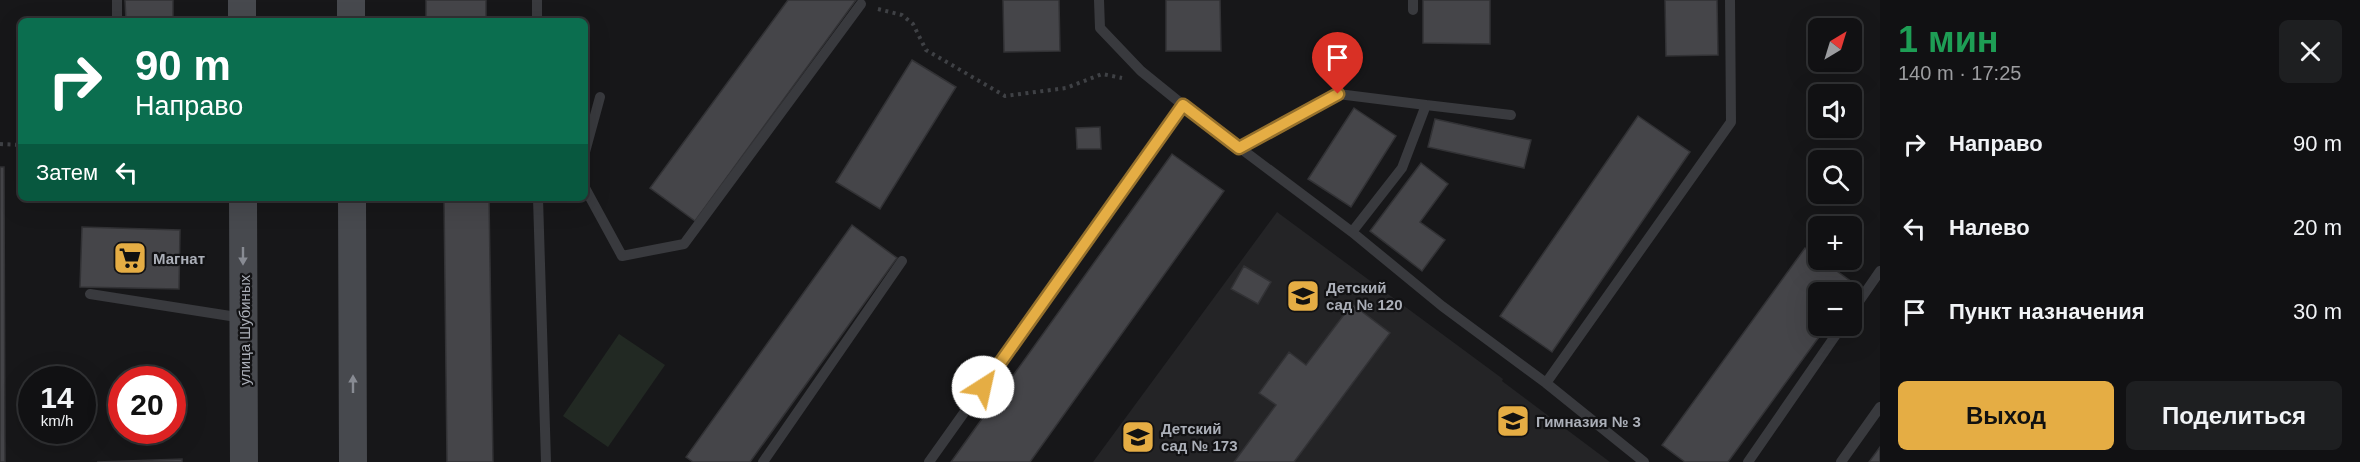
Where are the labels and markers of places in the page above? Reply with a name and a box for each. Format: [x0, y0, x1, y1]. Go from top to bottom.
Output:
pin [1312, 32, 1363, 94]
supermarket icon: Магнат [112, 240, 148, 276]
place label: Магнат [153, 250, 205, 267]
school or university icon: Детский сад № 120 [1285, 278, 1321, 314]
place label: Детский сад № 120 [1326, 279, 1402, 313]
school or university icon: Гимназия № 3 [1495, 403, 1531, 439]
place label: Гимназия № 3 [1536, 413, 1641, 430]
school or university icon: Детский сад № 173 [1120, 419, 1156, 455]
place label: Детский сад № 173 [1161, 420, 1237, 454]

